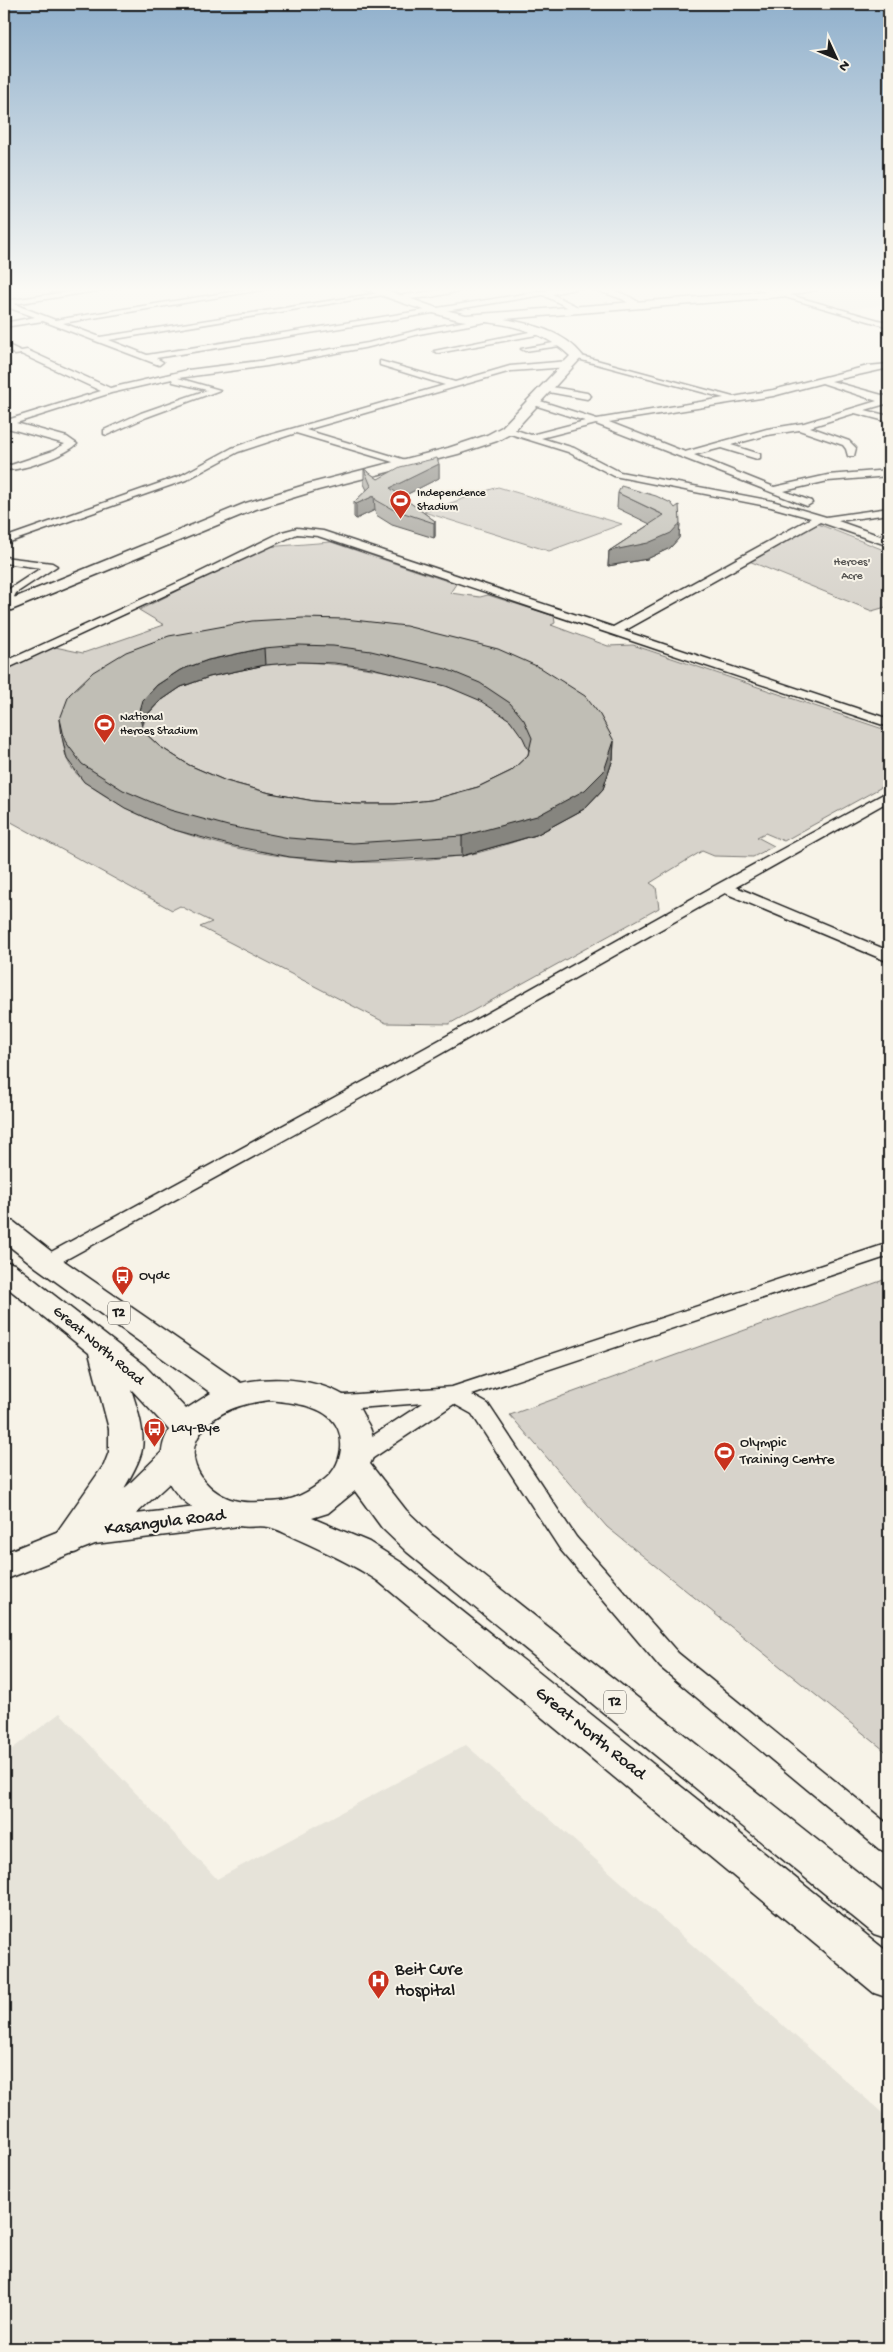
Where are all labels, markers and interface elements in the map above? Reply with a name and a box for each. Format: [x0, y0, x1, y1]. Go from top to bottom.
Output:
north arrow [810, 32, 860, 82]
text: N [834, 56, 853, 74]
place label: Independence Stadium [417, 487, 487, 515]
sports icon: Independence Stadium [389, 489, 413, 520]
park label: Heroes' Acre [833, 556, 871, 584]
place label: National Heroes Stadium [120, 711, 198, 739]
sports icon: National Heroes Stadium [92, 713, 116, 744]
bus stop icon: Oydc [111, 1264, 135, 1295]
place label: Oydc [139, 1267, 170, 1285]
street label: Great North Road [49, 1302, 148, 1390]
road number: T2 [108, 1302, 130, 1325]
bus stop icon: Lay-Bye [143, 1416, 167, 1447]
place label: Lay-Bye [171, 1419, 220, 1437]
place label: Olympic Training Centre [739, 1434, 835, 1469]
sports icon: Olympic Training Centre [712, 1440, 736, 1471]
street label: Kasangula Road [104, 1505, 228, 1541]
street label: Great North Road [530, 1683, 651, 1786]
road number: T2 [604, 1690, 626, 1714]
place label: Beit Cure Hospital [394, 1960, 464, 2002]
hospital icon: Beit Cure Hospital [367, 1968, 391, 1999]

